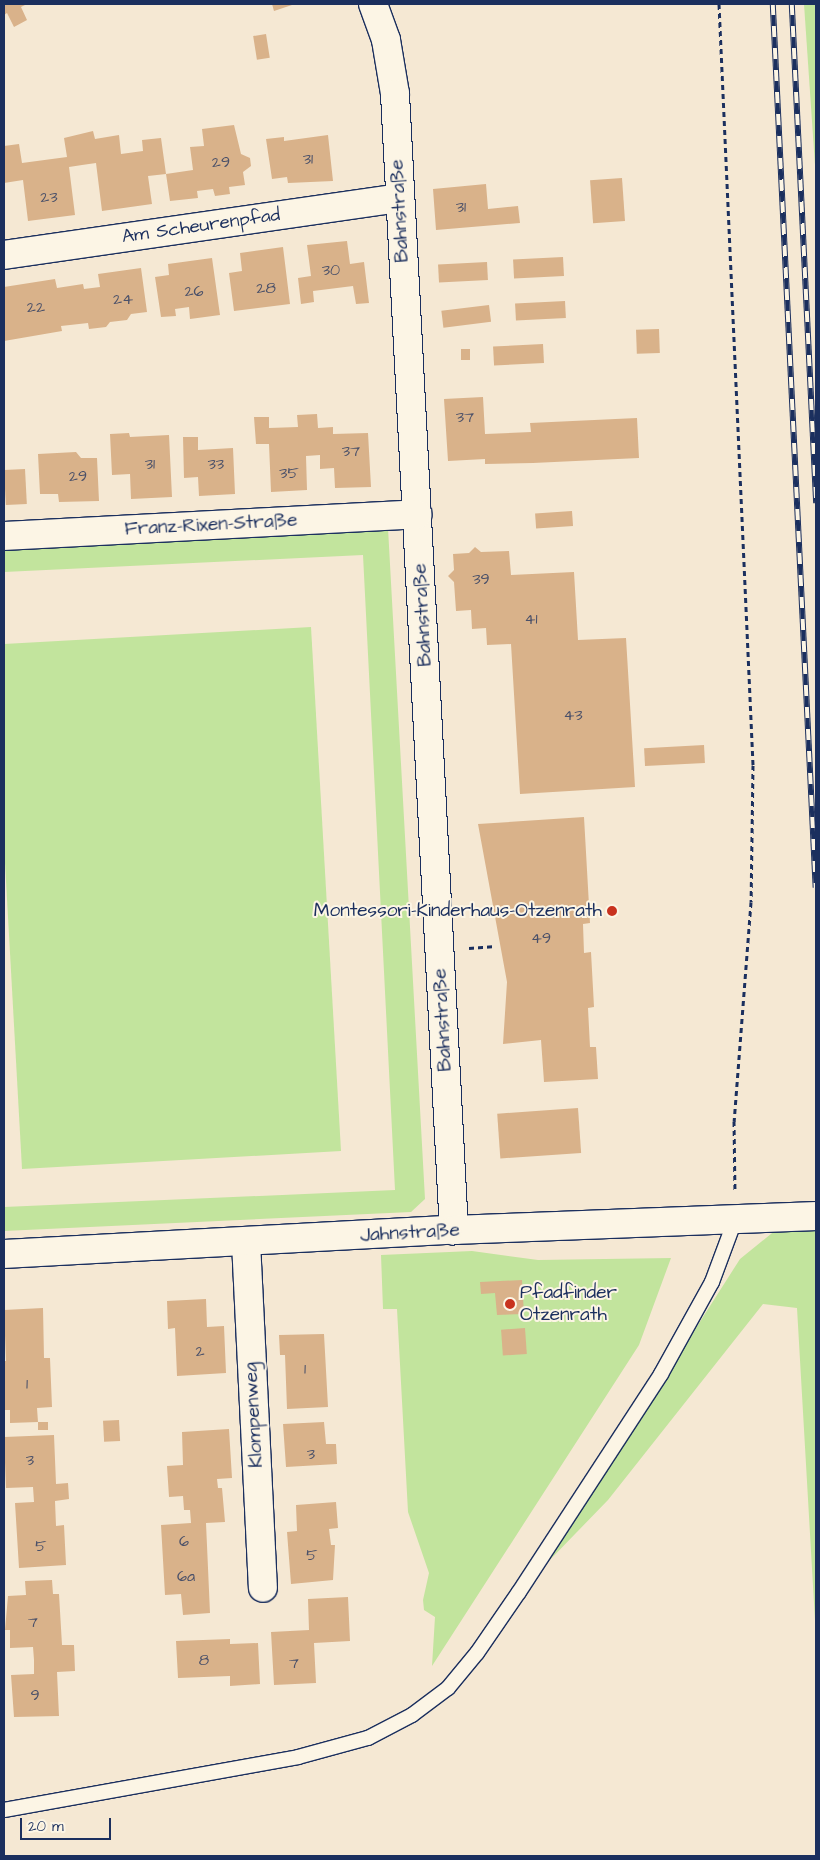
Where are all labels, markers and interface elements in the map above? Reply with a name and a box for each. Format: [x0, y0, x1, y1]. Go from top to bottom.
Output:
house number: 31 [303, 149, 313, 169]
house number: 29 [212, 152, 230, 172]
street label: Bahnstraße [386, 159, 414, 263]
house number: 23 [40, 187, 58, 207]
house number: 31 [456, 197, 466, 217]
street label: Am Scheurenpfad [120, 204, 282, 248]
house number: 30 [322, 260, 340, 280]
house number: 28 [256, 278, 276, 298]
house number: 26 [184, 281, 204, 301]
house number: 24 [113, 289, 133, 309]
house number: 22 [27, 297, 45, 317]
house number: 37 [456, 407, 474, 427]
house number: 37 [342, 441, 360, 461]
house number: 31 [145, 454, 155, 474]
house number: 33 [208, 454, 224, 474]
house number: 35 [279, 463, 299, 483]
house number: 29 [69, 466, 87, 486]
street label: Franz-Rixen-Straße [124, 509, 298, 541]
street label: Bahnstraße [409, 563, 437, 667]
house number: 39 [472, 569, 490, 589]
house number: 41 [525, 609, 537, 629]
house number: 43 [563, 705, 583, 725]
place label: Montessori-Kinderhaus-Otzenrath [314, 900, 602, 922]
marker: Montessori-Kinderhaus-Otzenrath [606, 905, 618, 917]
house number: 49 [531, 928, 551, 948]
street label: Bahnstraße [429, 968, 457, 1072]
street label: Jahnstraße [360, 1219, 460, 1247]
place label: Pfadfinder Otzenrath [520, 1282, 617, 1326]
marker: Pfadfinder Otzenrath [504, 1298, 516, 1310]
house number: 2 [195, 1341, 205, 1361]
house number: 1 [304, 1359, 306, 1379]
street label: Klompenweg [240, 1362, 268, 1468]
house number: 1 [26, 1374, 28, 1394]
house number: 3 [307, 1444, 315, 1464]
house number: 3 [26, 1450, 34, 1470]
house number: 6 [179, 1531, 189, 1551]
house number: 5 [35, 1536, 47, 1556]
house number: 5 [306, 1545, 318, 1565]
house number: 6a [177, 1566, 195, 1586]
house number: 7 [28, 1612, 38, 1632]
house number: 8 [199, 1650, 209, 1670]
house number: 7 [289, 1653, 299, 1673]
house number: 9 [30, 1685, 40, 1705]
scale bar [22, 1808, 114, 1840]
text: 20 m [28, 1816, 64, 1837]

